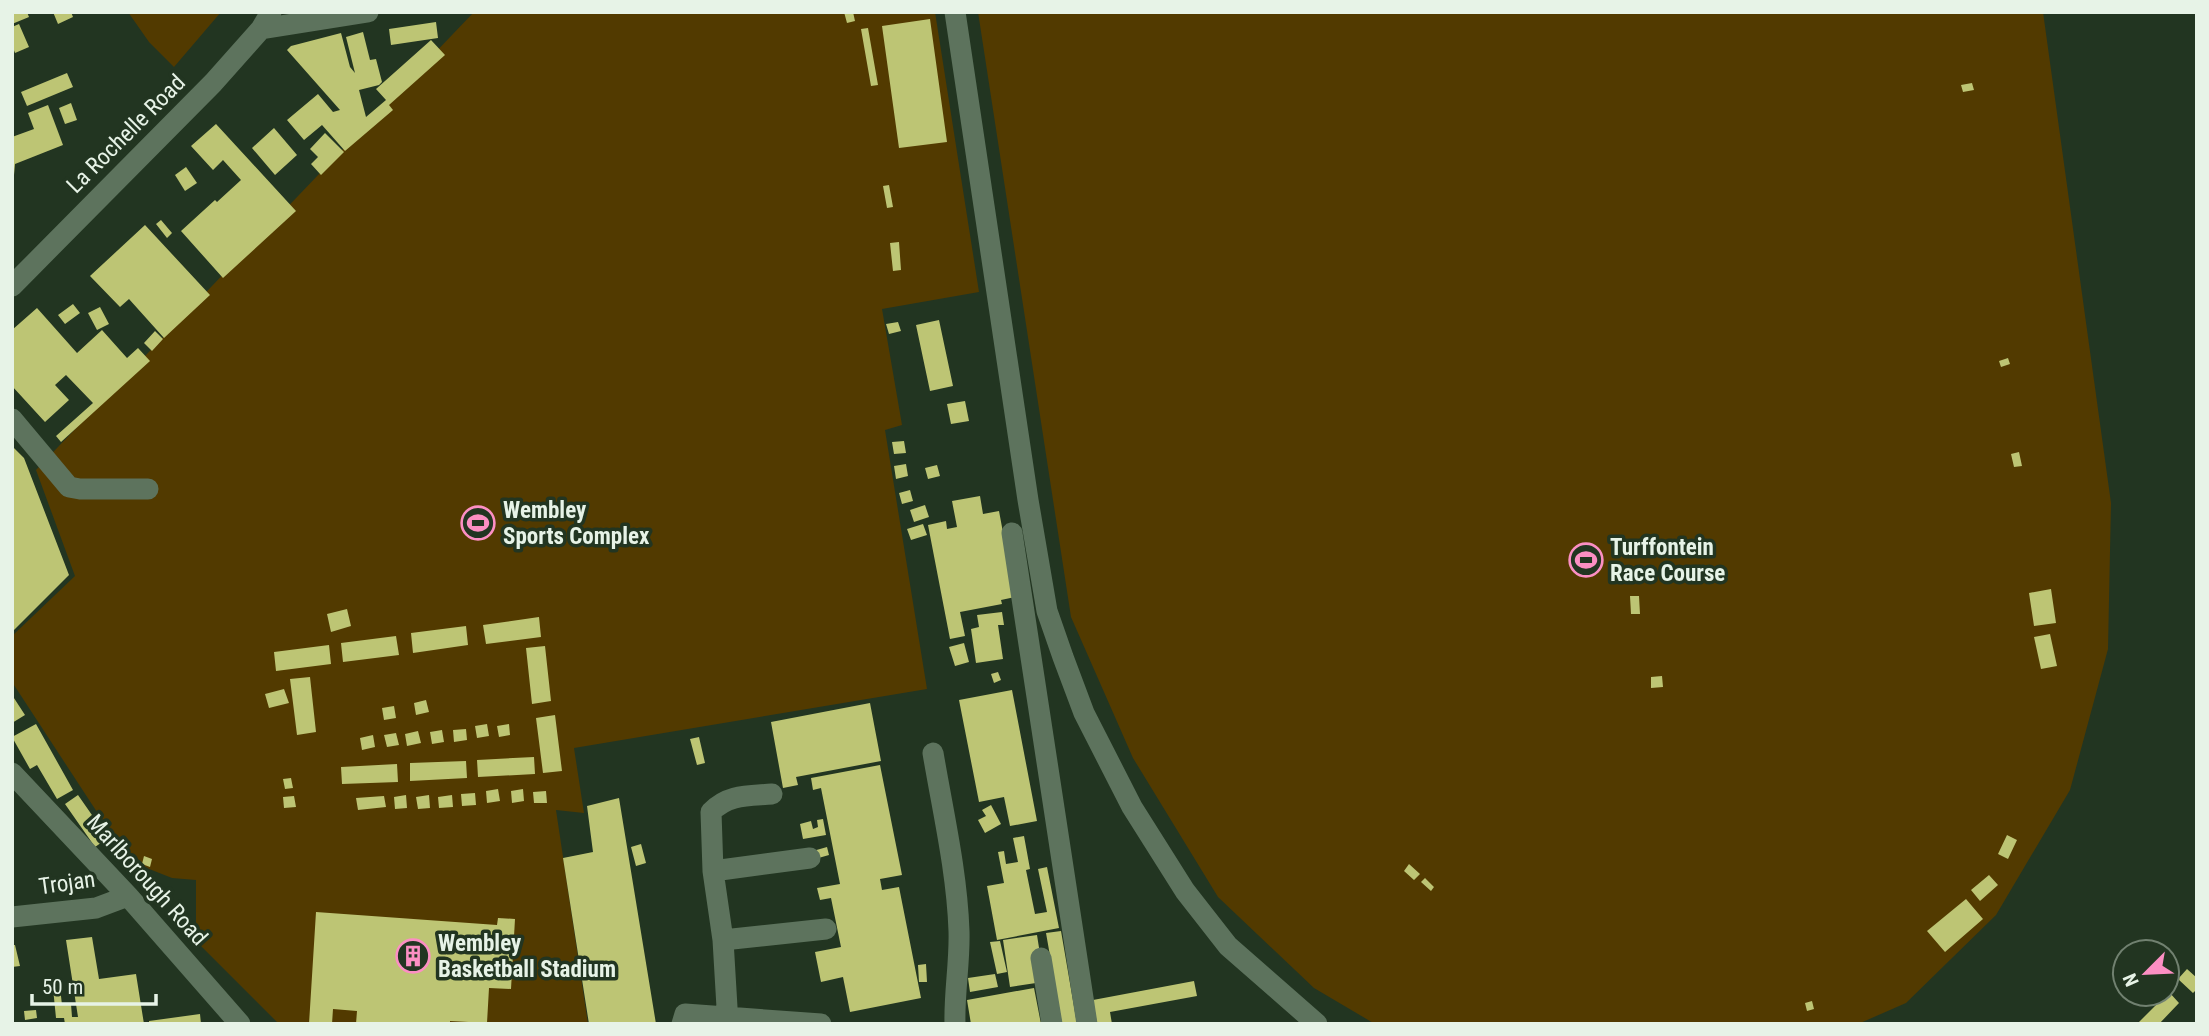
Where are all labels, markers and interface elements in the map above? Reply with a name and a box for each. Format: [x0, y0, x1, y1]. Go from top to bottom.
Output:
street label: La Rochelle Road [61, 69, 191, 199]
place label: Wembley Sports Complex [503, 497, 650, 550]
sports icon: Wembley Sports Complex [459, 504, 497, 542]
place label: Turffontein Race Course [1610, 534, 1725, 587]
sports icon: Turffontein Race Course [1567, 541, 1605, 579]
street label: Marlborough Road [81, 809, 213, 951]
street label: Trojan [37, 866, 97, 900]
place label: Wembley Basketball Stadium [438, 930, 616, 983]
building icon: Wembley Basketball Stadium [394, 937, 432, 975]
north arrow [2111, 938, 2181, 1008]
scale bar [32, 962, 156, 1006]
text: N [2118, 970, 2144, 990]
text: 50 m [42, 975, 83, 999]

